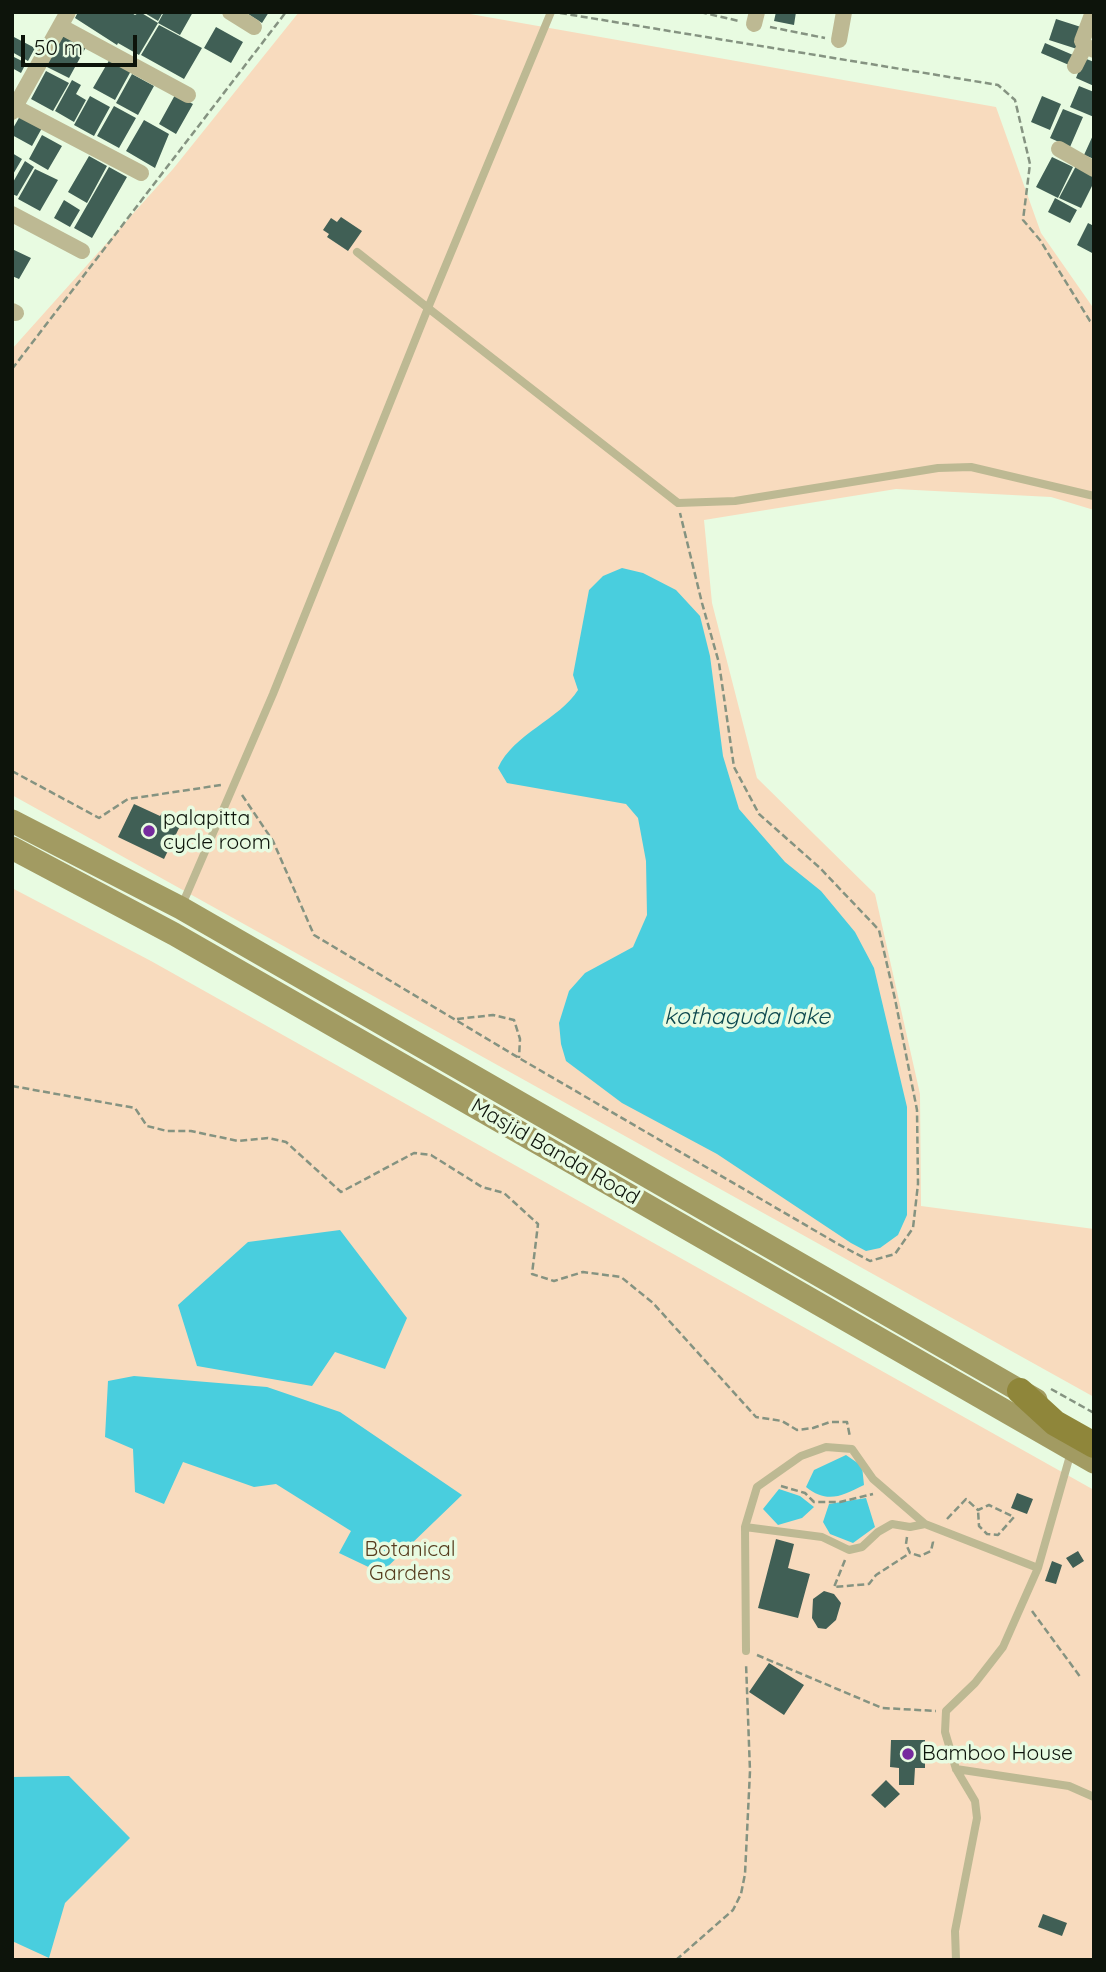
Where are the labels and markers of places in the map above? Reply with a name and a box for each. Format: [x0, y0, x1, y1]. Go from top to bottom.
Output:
place label: palapitta cycle room [163, 806, 271, 856]
marker: palapitta cycle room [141, 823, 157, 839]
place label: Bamboo House [922, 1741, 1073, 1767]
marker: Bamboo House [900, 1746, 916, 1762]

